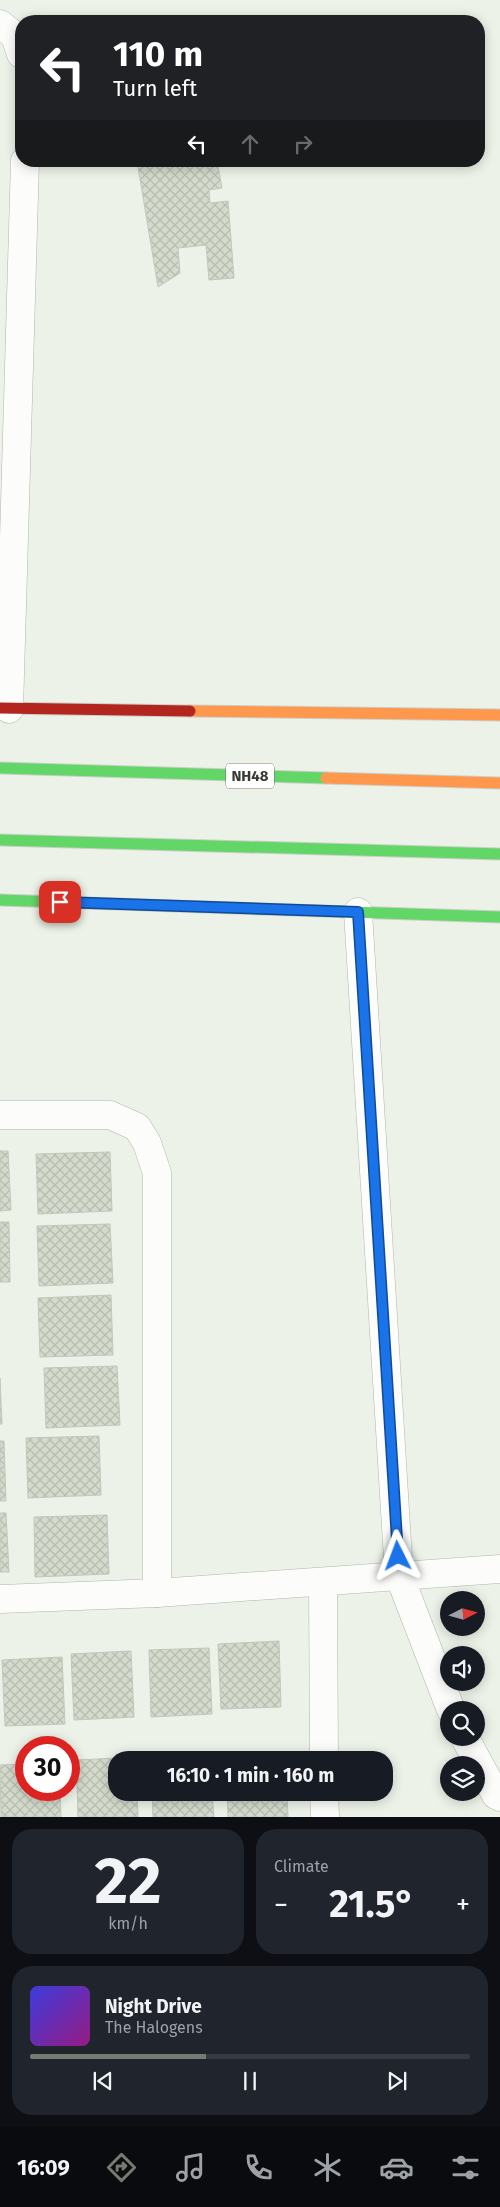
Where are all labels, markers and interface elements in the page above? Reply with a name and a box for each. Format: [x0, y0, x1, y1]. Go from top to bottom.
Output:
text: 110 m [113, 33, 203, 75]
icon: left [30, 35, 95, 100]
text: Turn left [113, 75, 197, 102]
icon: left [183, 130, 211, 158]
icon: ahead [236, 130, 264, 158]
icon: right [289, 130, 317, 158]
road number: NH48 [226, 764, 274, 788]
pin [39, 881, 81, 923]
icon: arrive [46, 888, 74, 916]
position arrow [371, 1529, 423, 1581]
north arrow [440, 1591, 485, 1636]
map controls [440, 1591, 485, 1801]
button: sound [440, 1646, 485, 1691]
button: search [440, 1701, 485, 1746]
speed limit sign: 30 [15, 1736, 80, 1801]
button: layers [440, 1756, 485, 1801]
text: 16:10 · 1 min · 160 m [167, 1764, 334, 1787]
text: 22 [94, 1842, 162, 1920]
text: Climate [274, 1857, 329, 1876]
text: 21.5° [329, 1881, 415, 1927]
text: − [274, 1888, 288, 1921]
text: + [456, 1888, 470, 1921]
text: km/h [108, 1914, 148, 1933]
text: Night Drive [105, 1995, 202, 2018]
text: The Halogens [105, 2018, 203, 2037]
icon: previous [89, 2067, 117, 2095]
icon: pause [236, 2067, 264, 2095]
icon: next [383, 2067, 411, 2095]
icon: directions [104, 2150, 139, 2185]
icon: music [173, 2150, 208, 2185]
icon: phone [241, 2150, 276, 2185]
icon: climate [310, 2150, 345, 2185]
icon: car [379, 2150, 414, 2185]
icon: filters [448, 2150, 483, 2185]
text: 16:09 [17, 2154, 70, 2181]

